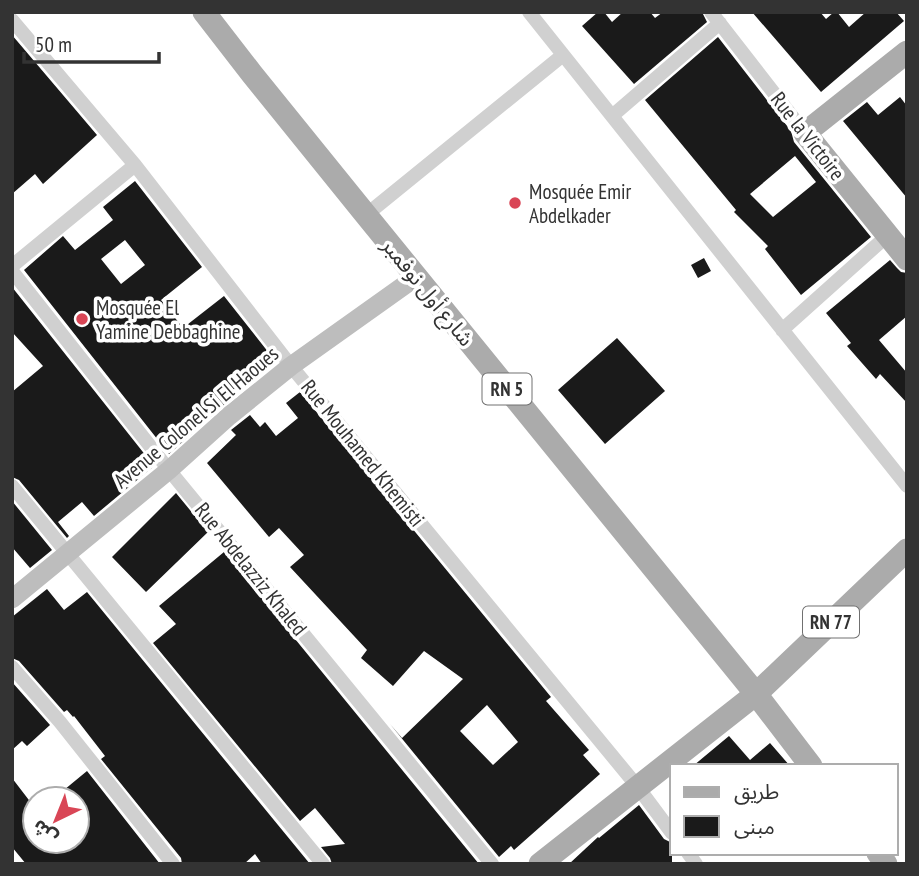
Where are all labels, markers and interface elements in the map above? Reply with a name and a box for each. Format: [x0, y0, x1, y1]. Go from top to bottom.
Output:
scale bar [24, 21, 159, 65]
text: 50 m [35, 31, 72, 58]
street label: Rue la Victoire [765, 86, 851, 186]
place label: Mosquée Emir Abdelkader [529, 178, 632, 229]
marker: Mosquée Emir Abdelkader [507, 195, 523, 211]
street label: شارع أول نوفمبر [374, 232, 480, 353]
place label: Mosquée El Yamine Debbaghine [96, 294, 240, 345]
marker: Mosquée El Yamine Debbaghine [74, 311, 90, 327]
street label: Avenue Colonel Si El Haoues [108, 340, 284, 494]
street label: Rue Mouhamed Khemisti [295, 374, 431, 532]
road number: RN 5 [482, 374, 532, 404]
street label: Rue Abdelazziz Khaled [189, 497, 313, 641]
road number: RN 77 [803, 607, 859, 638]
legend [670, 764, 898, 855]
text: طريق [734, 778, 779, 805]
north arrow [21, 785, 91, 855]
text: مبنى [734, 813, 775, 840]
text: ش [27, 815, 62, 850]

